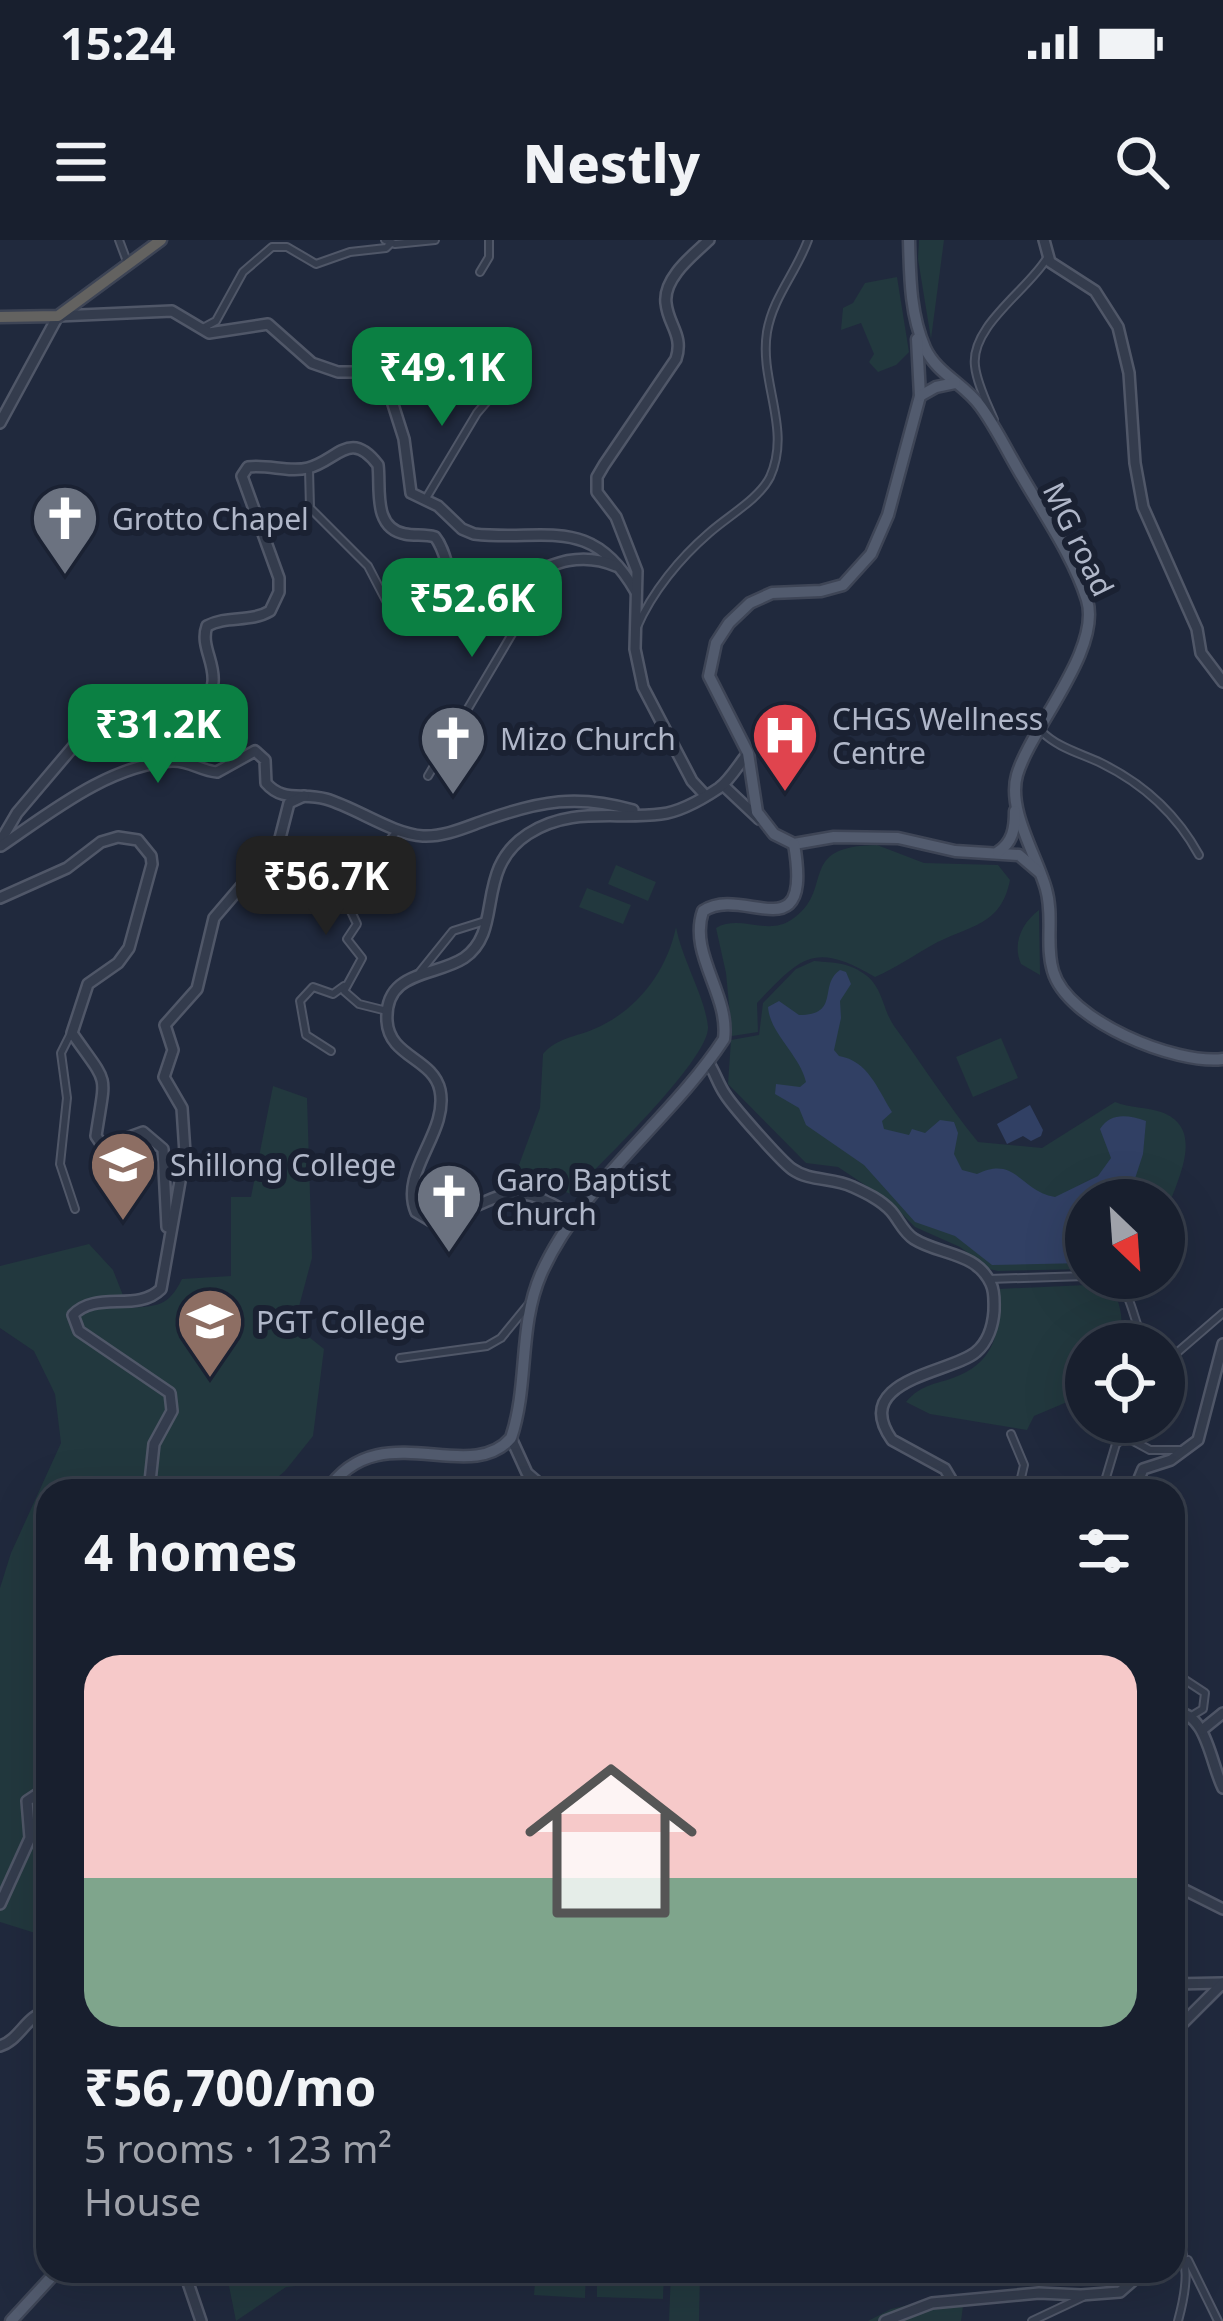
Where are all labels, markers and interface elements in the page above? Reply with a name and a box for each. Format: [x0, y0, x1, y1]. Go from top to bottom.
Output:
text: 15:24 [60, 12, 176, 73]
text: Nestly [523, 125, 700, 199]
icon: menu [48, 129, 114, 195]
icon: search [1109, 129, 1175, 195]
pin: ₹49.1K [344, 327, 540, 429]
text: ₹49.1K [379, 339, 505, 392]
street label: MG road [1034, 475, 1124, 603]
church icon: Grotto Chapel [30, 483, 100, 577]
place label: Grotto Chapel [112, 498, 309, 539]
pin: ₹52.6K [374, 558, 570, 660]
text: ₹52.6K [409, 570, 535, 623]
pin: ₹31.2K [60, 684, 256, 786]
text: ₹31.2K [95, 696, 221, 749]
place label: CHGS Wellness Centre [832, 698, 1043, 773]
hospital icon: CHGS Wellness Centre [750, 700, 820, 794]
church icon: Mizo Church [418, 703, 488, 797]
place label: Mizo Church [500, 718, 676, 759]
pin: ₹56.7K [228, 836, 424, 938]
text: ₹56.7K [263, 848, 389, 901]
school or university icon: Shillong College [88, 1129, 158, 1223]
place label: Shillong College [170, 1144, 396, 1185]
place label: Garo Baptist Church [496, 1159, 671, 1234]
church icon: Garo Baptist Church [414, 1161, 484, 1255]
north arrow [1065, 1179, 1185, 1299]
map controls [1065, 1179, 1185, 1443]
school or university icon: PGT College [175, 1286, 245, 1380]
place label: PGT College [256, 1301, 425, 1342]
button: locate [1065, 1323, 1185, 1443]
text: 4 homes [84, 1516, 297, 1586]
icon: filters [1071, 1518, 1137, 1584]
icon: home [503, 1733, 719, 1949]
text: ₹56,700/mo [84, 2051, 376, 2121]
text: 5 rooms · 123 m² [84, 2121, 392, 2174]
text: House [84, 2174, 201, 2227]

